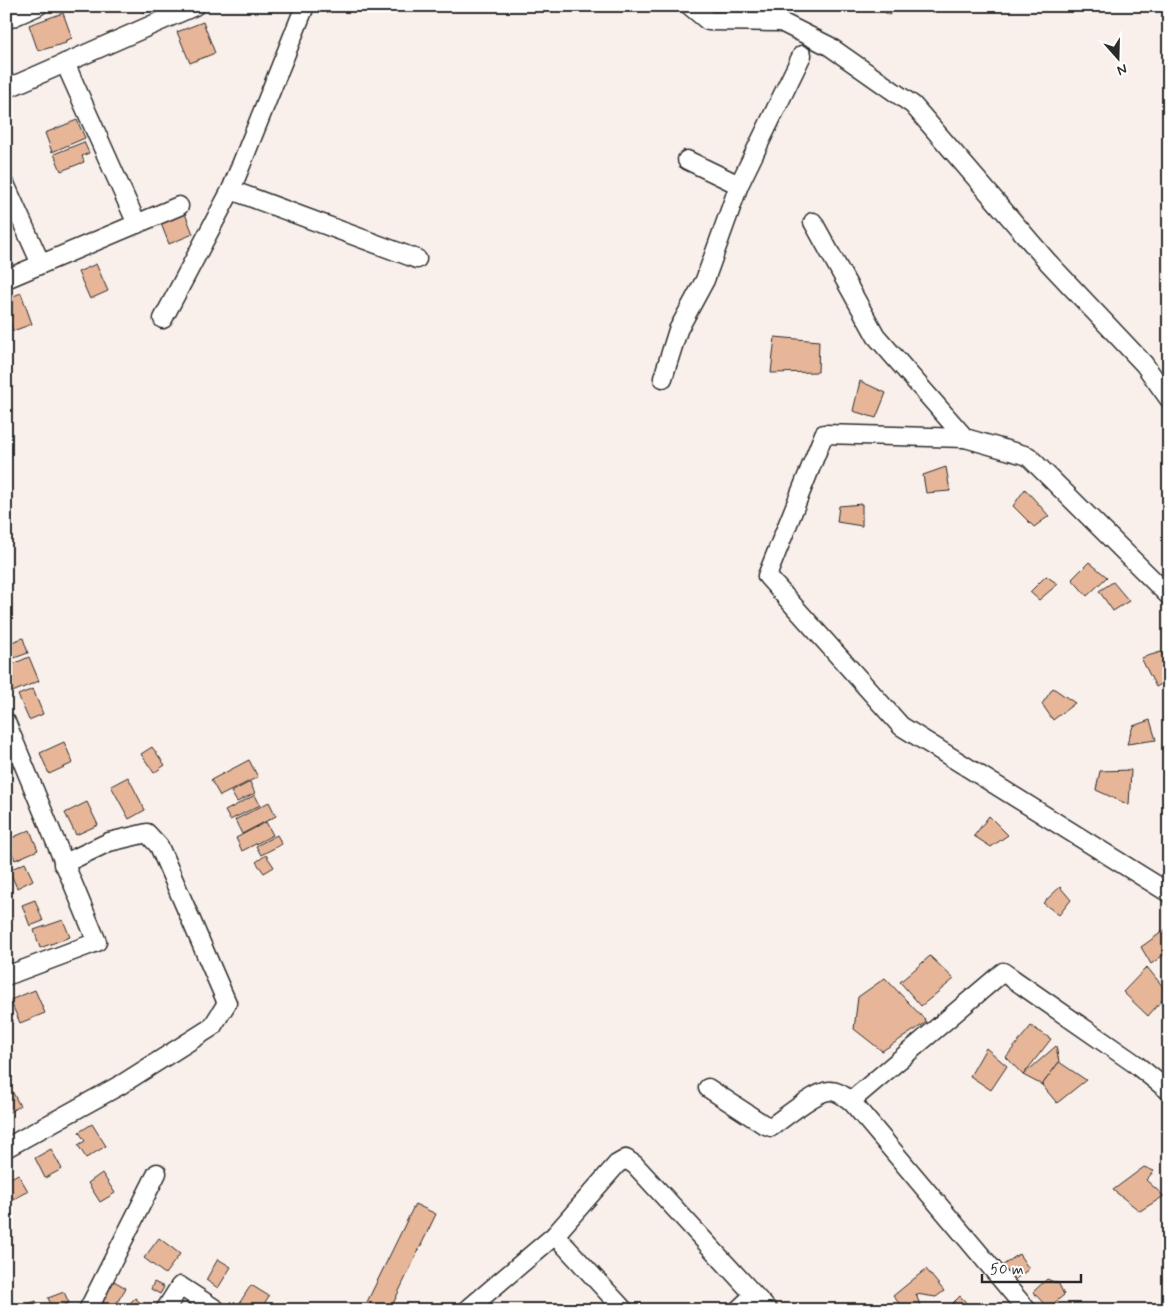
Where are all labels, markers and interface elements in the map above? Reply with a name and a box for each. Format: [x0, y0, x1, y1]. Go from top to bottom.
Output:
north arrow [1092, 32, 1142, 82]
text: N [1115, 59, 1130, 79]
scale bar [982, 1251, 1081, 1283]
text: 50 m [990, 1260, 1024, 1280]

